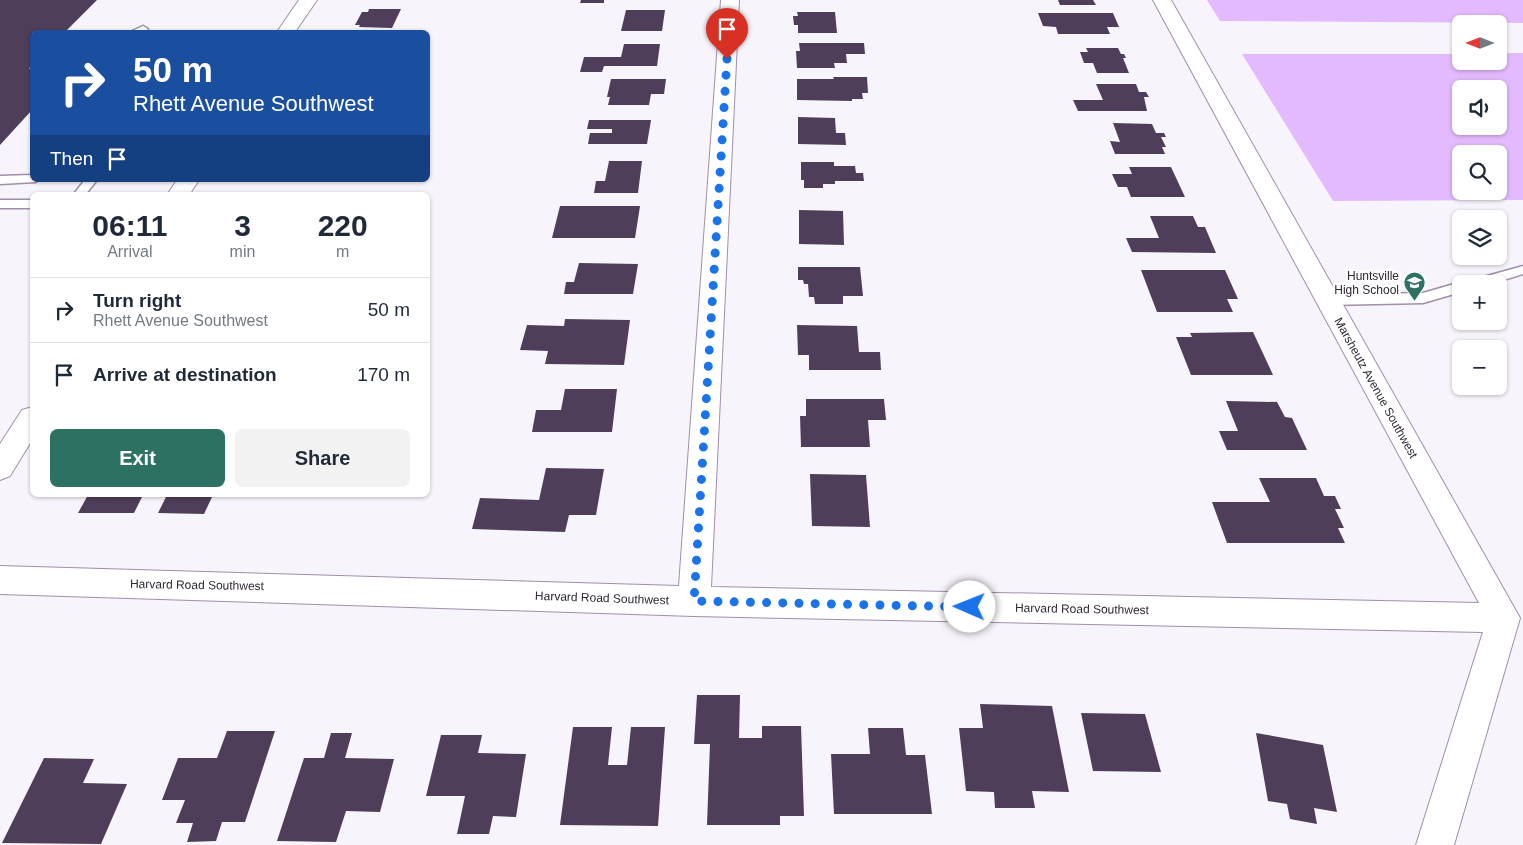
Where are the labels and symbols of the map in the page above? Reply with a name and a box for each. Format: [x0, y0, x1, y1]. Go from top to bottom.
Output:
pin [706, 8, 748, 59]
north arrow [1452, 15, 1508, 70]
place label: Huntsville High School [1334, 269, 1399, 297]
school or university icon: Huntsville High School [1403, 271, 1427, 302]
street label: Marsheutz Avenue Southwest [1331, 315, 1421, 461]
street label: Harvard Road Southwest [130, 577, 265, 593]
position arrow [943, 580, 995, 632]
street label: Harvard Road Southwest [535, 589, 670, 607]
street label: Harvard Road Southwest [1015, 601, 1150, 617]

